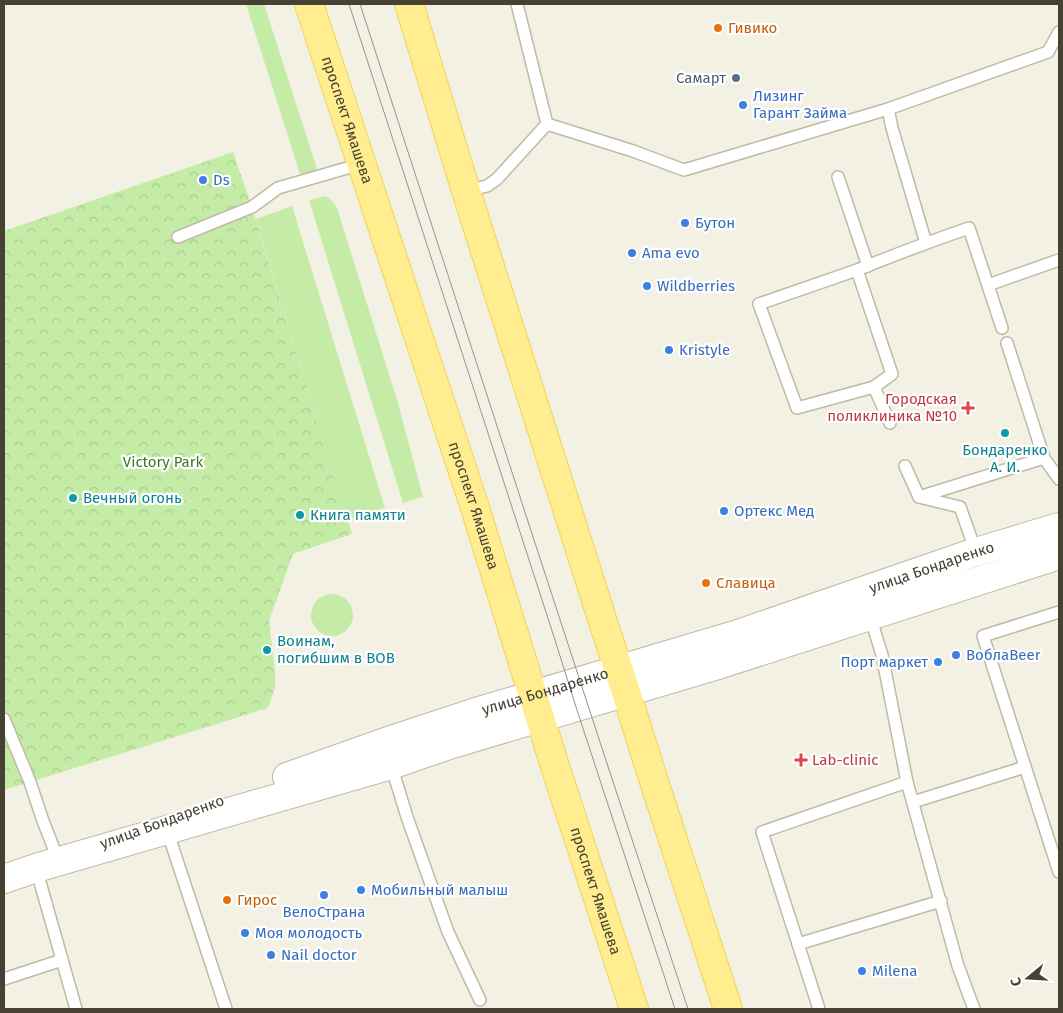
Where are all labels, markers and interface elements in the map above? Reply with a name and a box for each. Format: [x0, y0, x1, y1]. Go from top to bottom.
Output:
place label: Гивико [728, 19, 777, 37]
marker: Гивико [712, 22, 724, 34]
street label: проспект Ямашева [318, 54, 377, 186]
place label: Самарт [676, 69, 726, 87]
marker: Самарт [730, 72, 742, 84]
place label: Лизинг Гарант Займа [753, 87, 847, 122]
marker: Лизинг Гарант Займа [737, 99, 749, 111]
place label: Ds [213, 171, 230, 189]
marker: Ds [197, 174, 209, 186]
place label: Бутон [695, 214, 735, 232]
marker: Бутон [679, 217, 691, 229]
place label: Ama evo [642, 244, 700, 262]
marker: Ama evo [626, 247, 638, 259]
place label: Wildberries [657, 277, 735, 295]
marker: Wildberries [641, 280, 653, 292]
place label: Kristyle [679, 341, 730, 359]
marker: Kristyle [663, 344, 675, 356]
place label: Городская поликлиника №10 [827, 390, 957, 425]
marker: Городская поликлиника №10 [961, 401, 975, 415]
marker: Бондаренко А. И. [999, 427, 1011, 439]
street label: проспект Ямашева [445, 439, 503, 572]
place label: Бондаренко А. И. [962, 441, 1048, 476]
park label: Victory Park [123, 453, 203, 471]
place label: Вечный огонь [83, 489, 182, 507]
marker: Вечный огонь [67, 492, 79, 504]
place label: Ортекс Мед [734, 502, 814, 520]
marker: Ортекс Мед [718, 505, 730, 517]
place label: Книга памяти [310, 506, 406, 524]
marker: Книга памяти [294, 509, 306, 521]
street label: улица Бондаренко [867, 538, 996, 597]
place label: Славица [716, 574, 776, 592]
marker: Славица [700, 577, 712, 589]
place label: Воинам, погибшим в ВОВ [277, 632, 395, 667]
marker: Воинам, погибшим в ВОВ [261, 644, 273, 656]
place label: ВоблаBeer [966, 646, 1041, 664]
marker: ВоблаBeer [950, 649, 962, 661]
place label: Порт маркет [840, 653, 928, 671]
marker: Порт маркет [932, 656, 944, 668]
street label: улица Бондаренко [480, 664, 611, 719]
place label: Lab-clinic [812, 751, 878, 769]
marker: Lab-clinic [794, 753, 808, 767]
street label: улица Бондаренко [97, 791, 227, 853]
street label: проспект Ямашева [566, 825, 625, 957]
place label: Мобильный малыш [371, 881, 508, 899]
marker: Мобильный малыш [355, 884, 367, 896]
marker: ВелоСтрана [318, 889, 330, 901]
place label: Гирос [237, 891, 277, 909]
marker: Гирос [221, 894, 233, 906]
place label: ВелоСтрана [283, 903, 365, 921]
place label: Моя молодость [255, 924, 362, 942]
marker: Моя молодость [239, 927, 251, 939]
place label: Nail doctor [281, 946, 357, 964]
marker: Nail doctor [265, 949, 277, 961]
north arrow [1003, 953, 1053, 1003]
place label: Milena [872, 962, 917, 980]
marker: Milena [856, 965, 868, 977]
text: С [1007, 975, 1025, 988]

